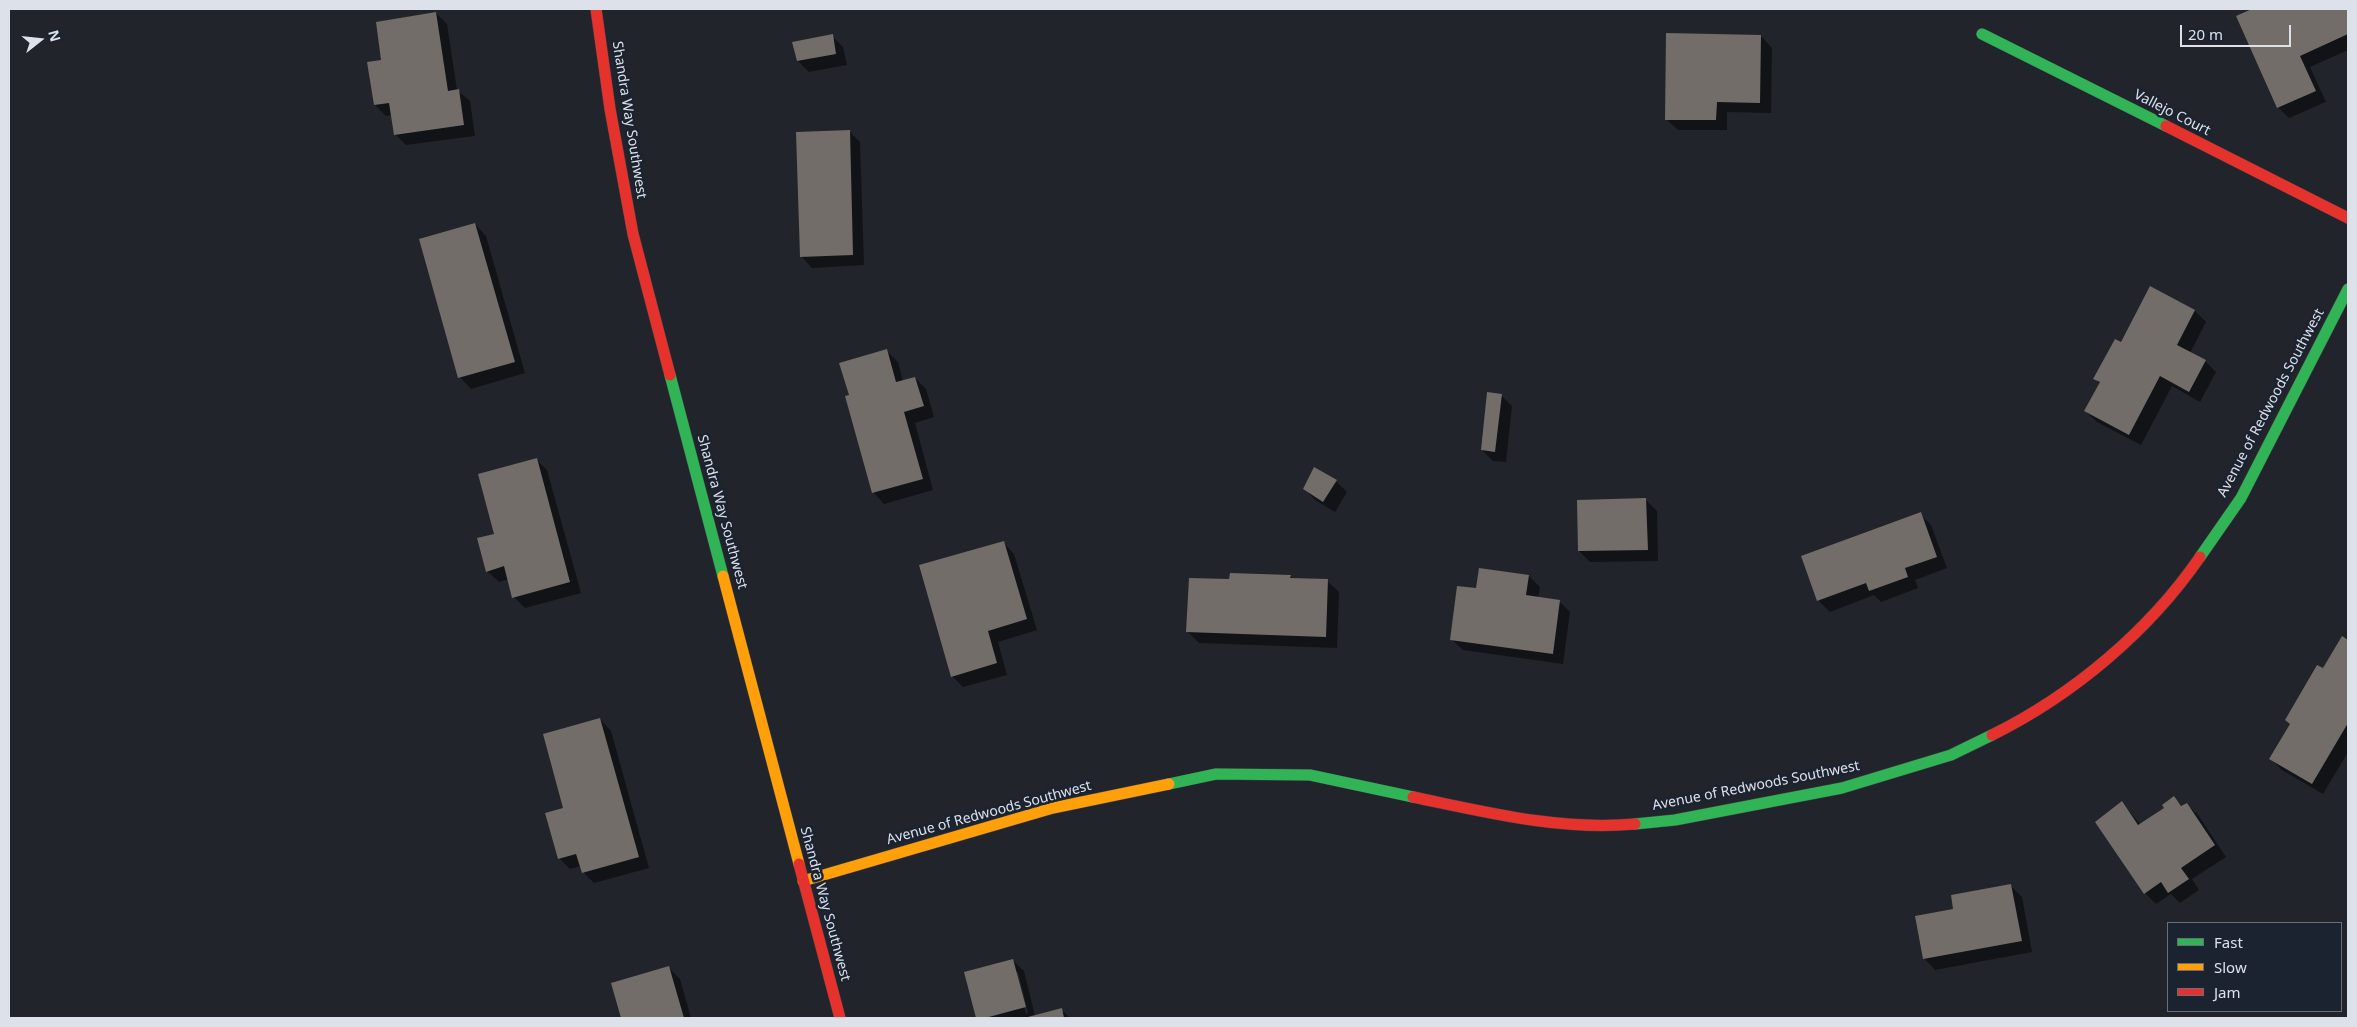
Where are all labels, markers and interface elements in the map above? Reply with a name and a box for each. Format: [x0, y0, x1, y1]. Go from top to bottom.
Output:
north arrow [15, 15, 65, 65]
scale bar [2182, 15, 2293, 47]
text: 20 m [2188, 24, 2223, 44]
text: N [44, 28, 66, 44]
street label: Shandra Way Southwest [608, 40, 650, 200]
street label: Vallejo Court [2131, 87, 2213, 139]
street label: Avenue of Redwoods Southwest [2214, 306, 2328, 500]
street label: Shandra Way Southwest [693, 433, 751, 591]
street label: Avenue of Redwoods Southwest [1651, 758, 1861, 814]
street label: Avenue of Redwoods Southwest [885, 778, 1093, 848]
street label: Shandra Way Southwest [796, 825, 854, 983]
legend [2167, 922, 2342, 1012]
text: Fast [2214, 932, 2243, 952]
text: Slow [2214, 957, 2247, 977]
text: Jam [2214, 982, 2241, 1002]

